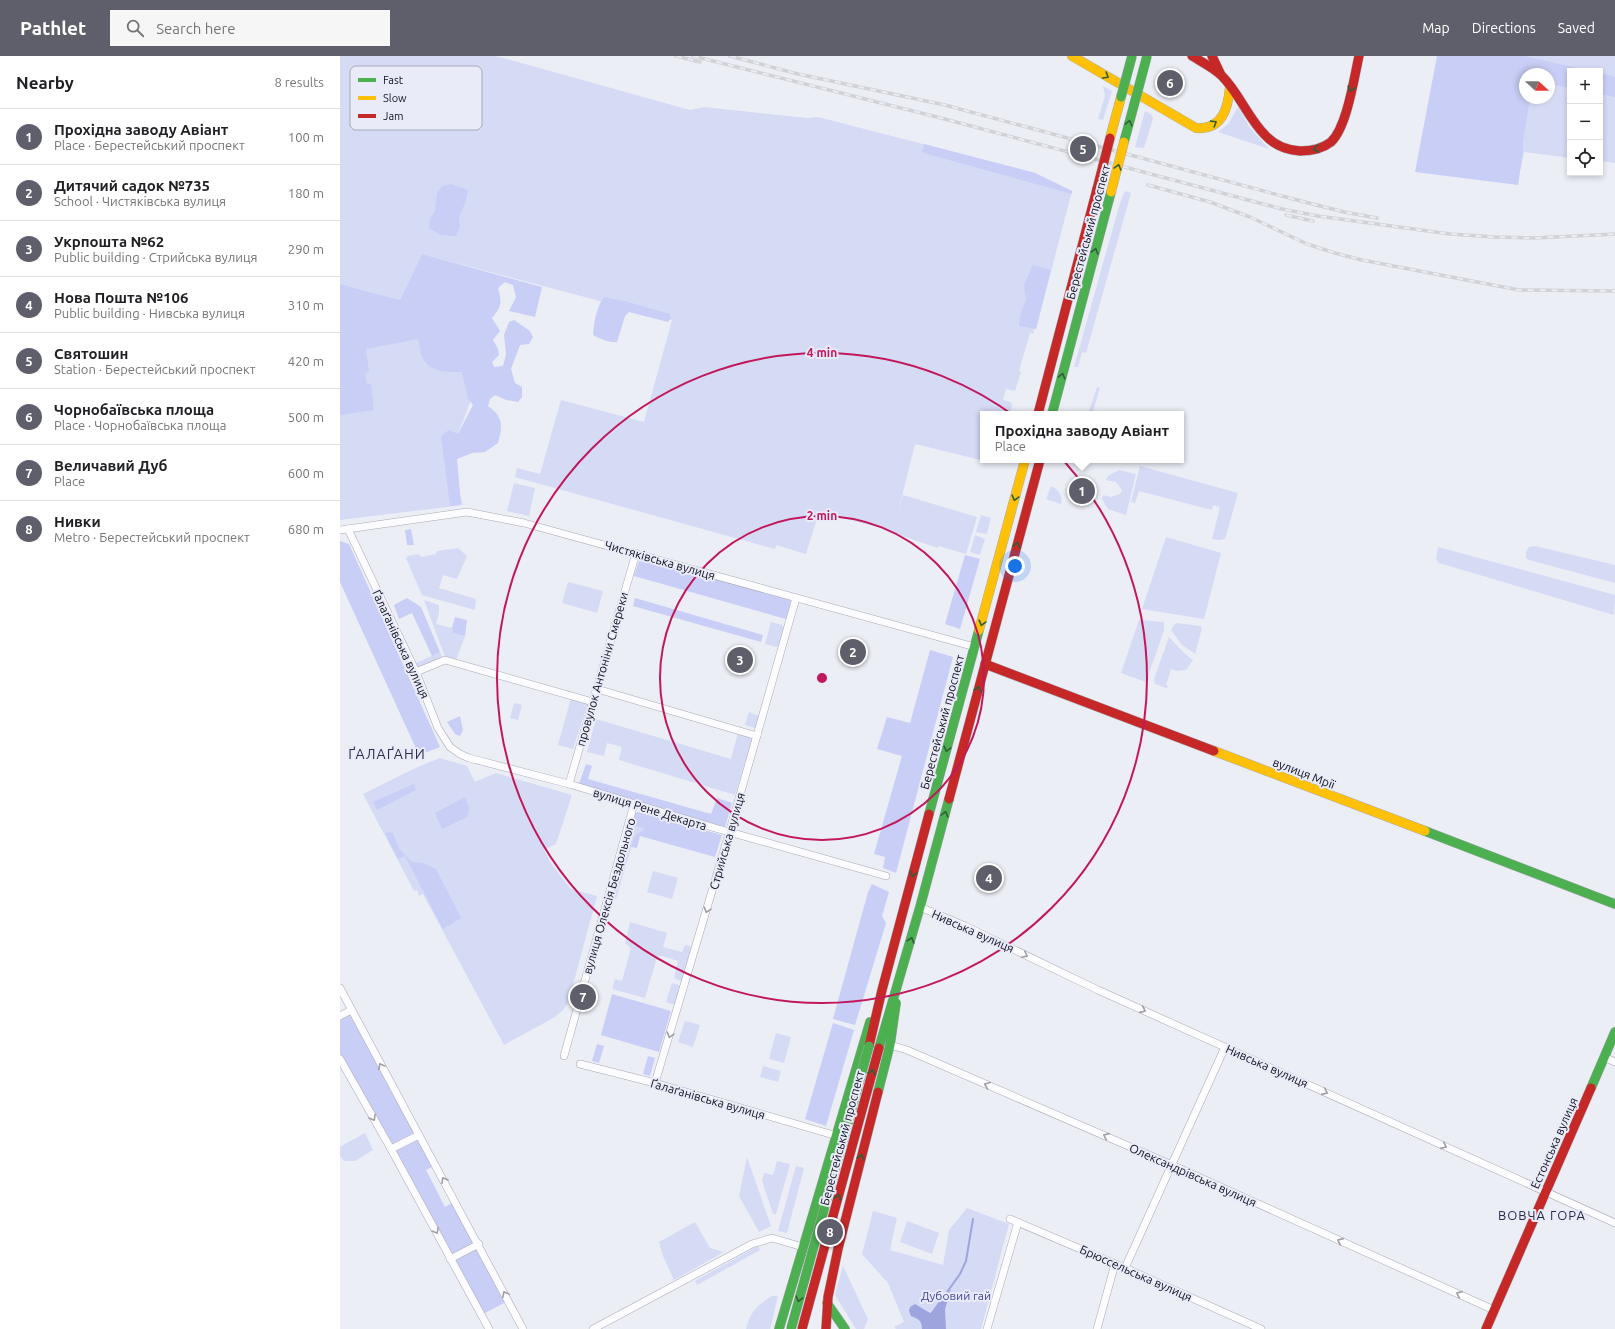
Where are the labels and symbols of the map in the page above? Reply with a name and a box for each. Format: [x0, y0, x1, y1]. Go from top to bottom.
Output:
legend [350, 66, 482, 130]
pin: 6 [1157, 68, 1183, 98]
north arrow [1519, 68, 1555, 104]
one-way arrow [1102, 71, 1109, 79]
text: Fast [383, 74, 404, 86]
one-way arrow [1347, 86, 1355, 93]
text: Slow [383, 92, 407, 104]
text: Jam [383, 110, 404, 122]
one-way arrow [1124, 120, 1133, 127]
one-way arrow [1210, 121, 1217, 128]
pin: 5 [1070, 134, 1096, 164]
one-way arrow [1312, 144, 1319, 152]
street label: Берестейський проспект [1064, 163, 1112, 301]
one-way arrow [1113, 164, 1121, 170]
one-way arrow [1091, 247, 1099, 254]
text: 4 min [807, 346, 837, 359]
one-way arrow [1057, 373, 1066, 380]
pin: 1 [1069, 476, 1095, 506]
one-way arrow [1012, 494, 1020, 501]
text: 2 min [807, 509, 837, 522]
street label: Чистяківська вулиця [603, 538, 717, 582]
one-way arrow [1012, 542, 1021, 549]
your location [1005, 556, 1025, 576]
street label: Ґалаґанівська вулиця [370, 588, 432, 700]
street label: провулок Антоніни Смереки [574, 590, 630, 748]
one-way arrow [978, 620, 986, 626]
pin: 2 [840, 637, 866, 667]
pin: 3 [727, 645, 753, 675]
street label: Берестейський проспект [918, 653, 966, 791]
centre of rings [815, 671, 829, 685]
one-way arrow [974, 686, 982, 692]
one-way arrow [943, 745, 952, 752]
district label: ҐАЛАҐАНИ [348, 746, 426, 762]
street label: вулиця Мрії [1271, 755, 1338, 791]
street label: вулиця Рене Декарта [592, 785, 708, 833]
street label: Стрийська вулиця [707, 791, 747, 891]
one-way arrow [940, 811, 949, 818]
street label: вулиця Олексія Бездольного [580, 816, 638, 976]
pin: 4 [976, 863, 1002, 893]
one-way arrow [909, 870, 918, 877]
one-way arrow [703, 906, 712, 913]
street label: Нивська вулиця [930, 907, 1016, 955]
one-way arrow [906, 937, 915, 944]
one-way arrow [1021, 950, 1029, 958]
pin: 7 [570, 982, 596, 1012]
one-way arrow [1139, 1005, 1147, 1013]
one-way arrow [666, 1031, 675, 1038]
street label: Нивська вулиця [1224, 1042, 1310, 1090]
one-way arrow [379, 1063, 386, 1070]
one-way arrow [868, 1068, 876, 1075]
street label: Берестейський проспект [818, 1069, 866, 1207]
street label: Ґалаґанівська вулиця [649, 1076, 767, 1122]
one-way arrow [984, 1081, 991, 1089]
one-way arrow [1322, 1088, 1329, 1096]
street label: Естонська вулиця [1528, 1095, 1580, 1191]
one-way arrow [369, 1113, 376, 1121]
one-way arrow [1103, 1133, 1111, 1141]
street label: Олександрівська вулиця [1127, 1141, 1259, 1209]
one-way arrow [1439, 1141, 1447, 1149]
one-way arrow [856, 1154, 865, 1161]
one-way arrow [441, 1177, 448, 1184]
one-way arrow [833, 1194, 842, 1201]
district label: ВОВЧА ГОРА [1498, 1208, 1586, 1222]
pin: 8 [817, 1217, 843, 1247]
one-way arrow [431, 1227, 438, 1235]
one-way arrow [1337, 1237, 1344, 1245]
street label: Брюссельська вулиця [1078, 1242, 1194, 1304]
park label: Дубовий гай [921, 1289, 991, 1302]
one-way arrow [502, 1291, 510, 1299]
one-way arrow [1456, 1291, 1463, 1299]
one-way arrow [795, 1296, 804, 1303]

